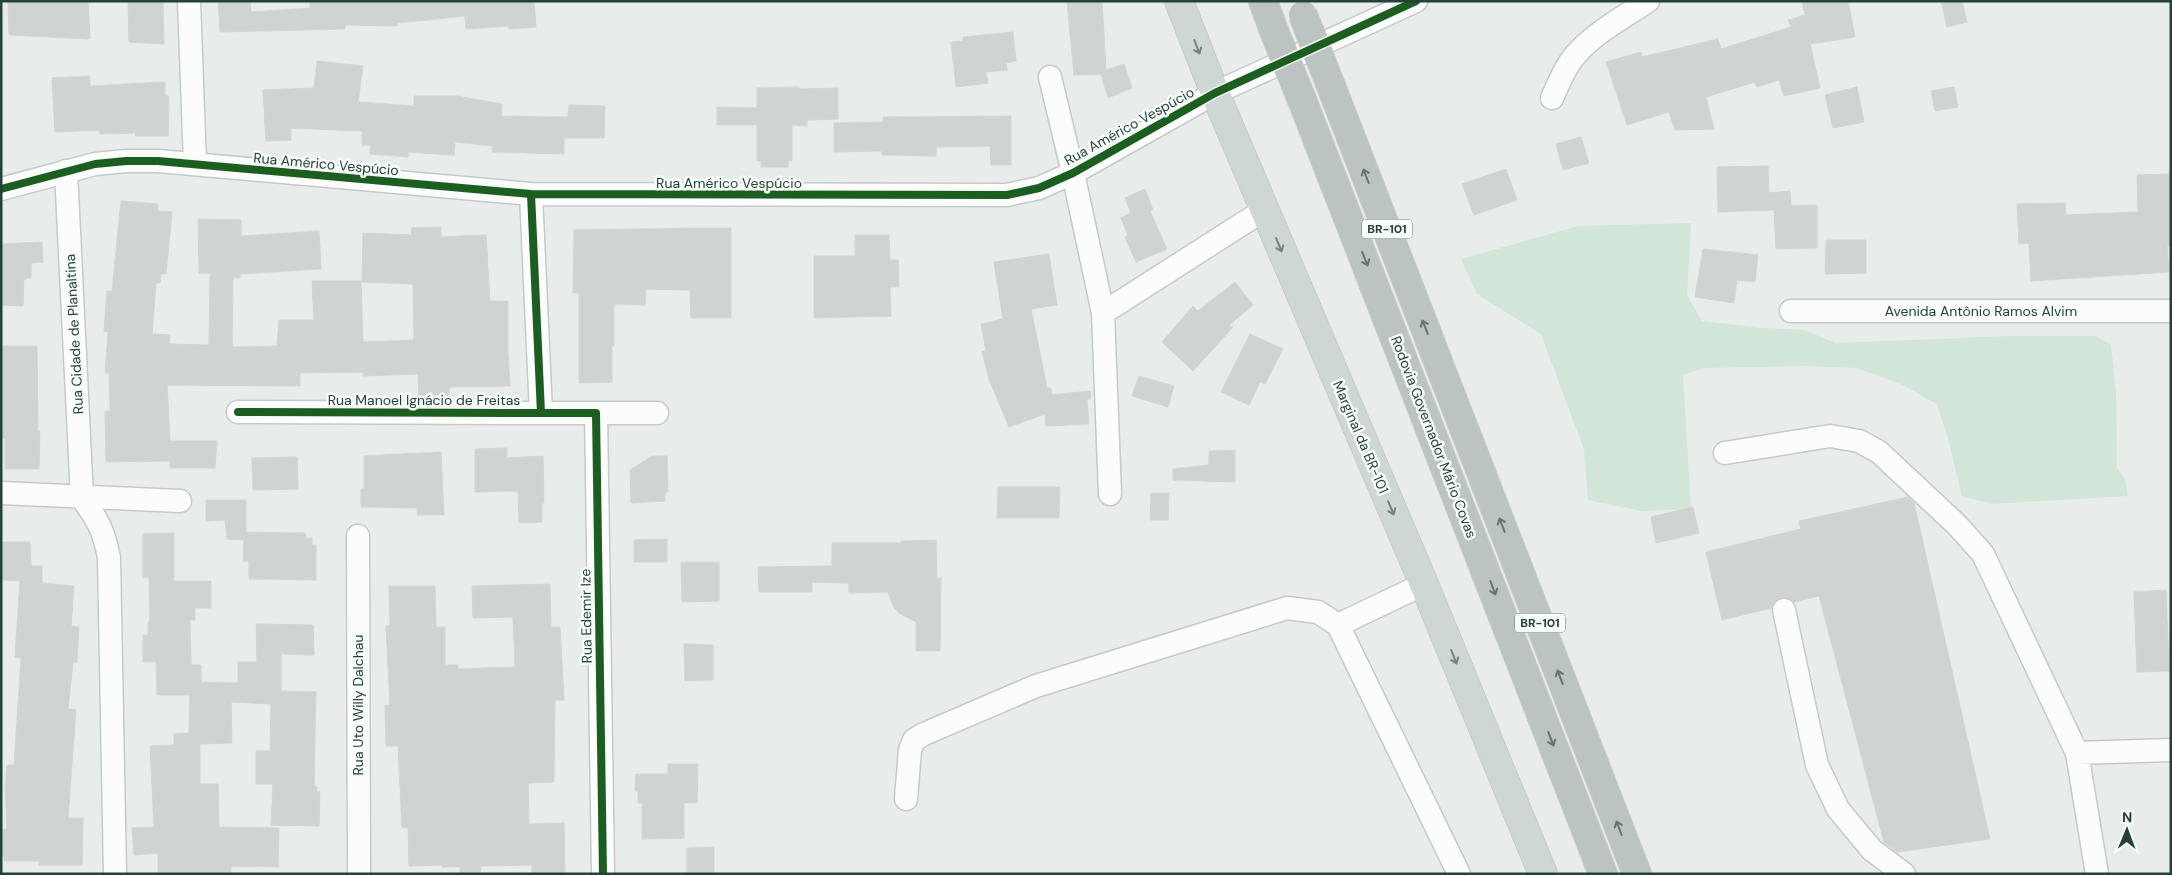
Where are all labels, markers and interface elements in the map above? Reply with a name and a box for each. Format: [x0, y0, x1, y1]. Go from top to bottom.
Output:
one-way arrow [1193, 38, 1202, 54]
street label: Rua Américo Vespúcio [1061, 83, 1197, 169]
street label: Rua Américo Vespúcio [253, 149, 399, 179]
one-way arrow [1361, 168, 1370, 184]
street label: Rua Américo Vespúcio [656, 174, 802, 192]
road number: BR-101 [1362, 220, 1412, 238]
one-way arrow [1275, 237, 1285, 252]
one-way arrow [1361, 251, 1370, 267]
street label: Rua Cidade de Planaltina [61, 253, 87, 415]
street label: Avenida Antônio Ramos Alvim [1885, 302, 2077, 320]
one-way arrow [1419, 320, 1429, 335]
street label: Rodovia Governador Mário Covas [1387, 333, 1481, 541]
street label: Marginal da BR-101 [1329, 378, 1393, 496]
street label: Rua Manoel Ignácio de Freitas [328, 391, 520, 409]
one-way arrow [1387, 500, 1396, 515]
one-way arrow [1497, 518, 1506, 533]
street label: Rua Edemir Ize [576, 568, 596, 664]
one-way arrow [1489, 580, 1498, 595]
road number: BR-101 [1515, 614, 1565, 632]
street label: Rua Uto Willy Dalchau [349, 635, 367, 775]
one-way arrow [1450, 650, 1459, 665]
one-way arrow [1555, 670, 1565, 685]
one-way arrow [1547, 731, 1557, 746]
north arrow [2102, 805, 2152, 855]
text: N [2122, 808, 2132, 826]
one-way arrow [1614, 821, 1623, 836]

